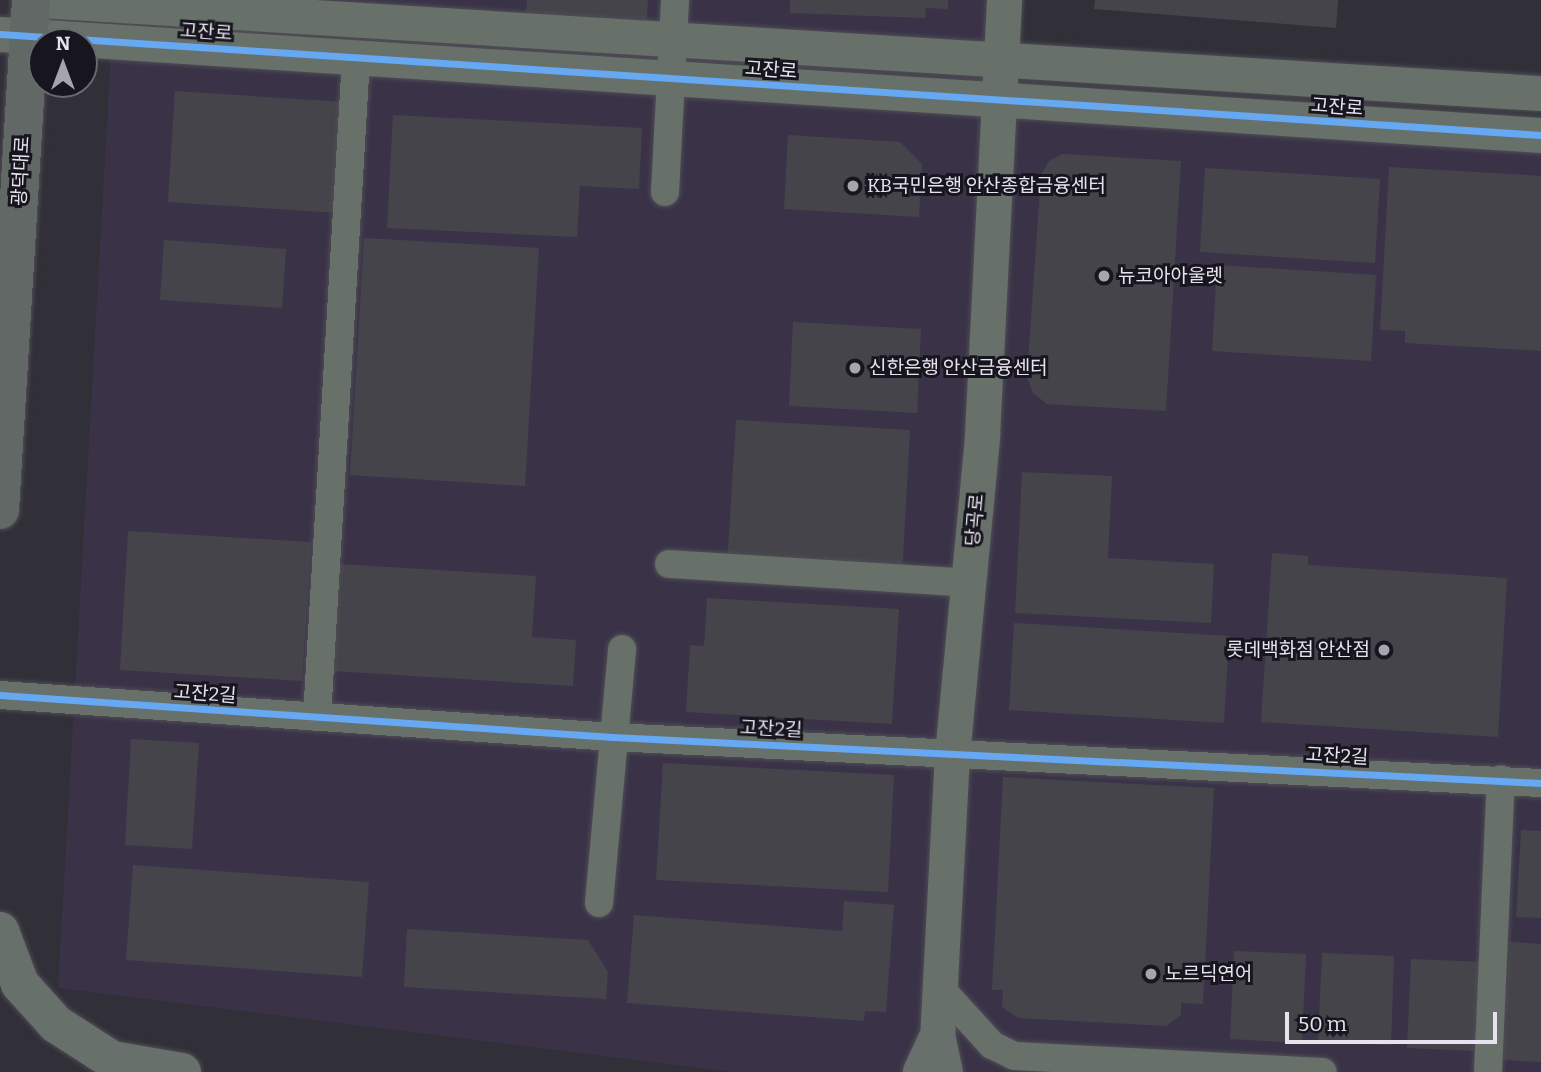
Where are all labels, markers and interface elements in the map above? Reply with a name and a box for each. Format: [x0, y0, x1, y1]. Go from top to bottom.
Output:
street label: 고잔로 [179, 19, 233, 45]
north arrow [28, 28, 98, 98]
text: N [56, 32, 70, 55]
street label: 고잔로 [744, 57, 798, 83]
street label: 고잔로 [1310, 94, 1364, 120]
street label: 광덕대로 [8, 135, 34, 207]
place label: KB국민은행 안산종합금융센터 [867, 175, 1106, 197]
marker: KB국민은행 안산종합금융센터 [845, 178, 861, 194]
place label: 뉴코아아울렛 [1118, 265, 1223, 287]
marker: 뉴코아아울렛 [1096, 268, 1112, 284]
place label: 신한은행 안산금융센터 [869, 357, 1048, 379]
marker: 신한은행 안산금융센터 [847, 360, 863, 376]
street label: 당곡로 [961, 493, 989, 547]
place label: 롯데백화점 안산점 [1226, 639, 1370, 661]
marker: 롯데백화점 안산점 [1376, 642, 1392, 658]
street label: 고잔2길 [173, 680, 237, 708]
street label: 고잔2길 [739, 716, 803, 742]
street label: 고잔2길 [1305, 743, 1369, 769]
place label: 노르딕연어 [1165, 963, 1252, 985]
marker: 노르딕연어 [1143, 966, 1159, 982]
scale bar [1289, 998, 1501, 1042]
text: 50 m [1298, 1011, 1347, 1037]

